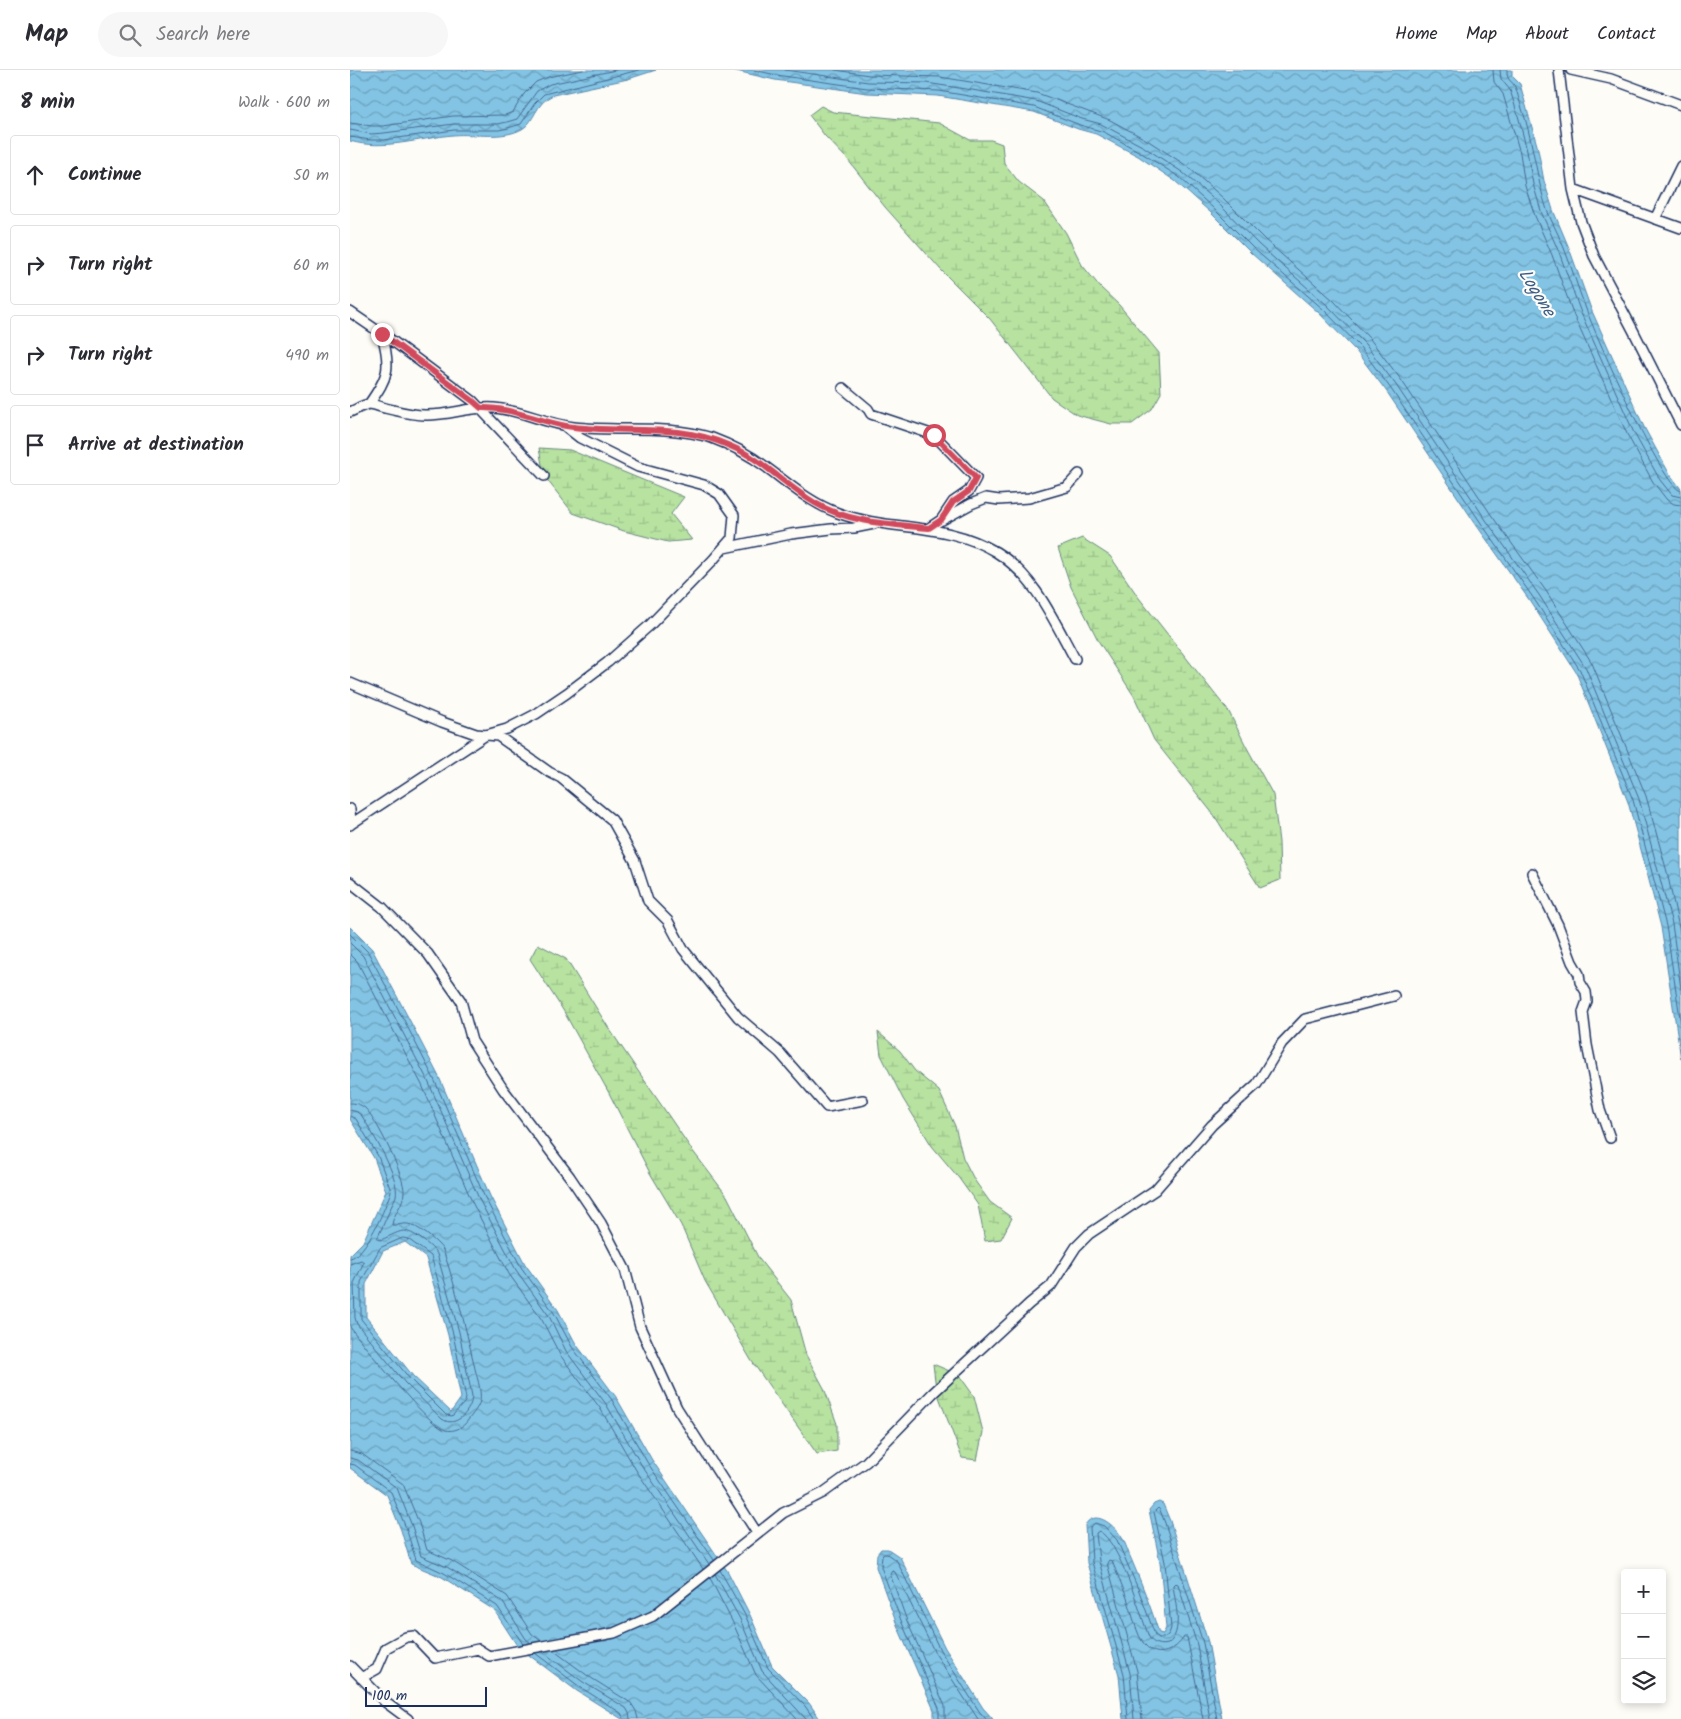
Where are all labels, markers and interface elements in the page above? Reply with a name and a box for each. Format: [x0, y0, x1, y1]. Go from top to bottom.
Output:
search box [98, 12, 448, 57]
text: Map [25, 15, 68, 54]
text: Search here [156, 20, 250, 50]
text: Home [1395, 20, 1438, 49]
text: Map [1466, 20, 1497, 49]
text: About [1525, 20, 1569, 49]
text: Contact [1597, 20, 1656, 49]
icon: search [116, 21, 144, 49]
text: 8 min [20, 86, 75, 119]
text: Walk · 600 m [238, 90, 330, 115]
text: Continue [68, 160, 141, 190]
icon: ahead [21, 161, 49, 189]
text: 50 m [293, 163, 329, 188]
text: Turn right [68, 250, 153, 280]
icon: right [21, 251, 49, 279]
text: 60 m [293, 253, 329, 278]
water label: Logone [1510, 263, 1563, 325]
route end [371, 323, 394, 346]
text: Turn right [68, 340, 153, 370]
icon: right [21, 341, 49, 369]
text: 490 m [285, 343, 329, 368]
route start [923, 424, 946, 447]
text: Arrive at destination [68, 430, 244, 460]
icon: arrive [21, 431, 49, 459]
map controls [1621, 1569, 1666, 1704]
button: + [1621, 1569, 1666, 1614]
button: − [1621, 1614, 1666, 1659]
button: layers [1621, 1659, 1666, 1704]
scale bar [365, 1684, 488, 1707]
text: 100 m [372, 1685, 407, 1707]

